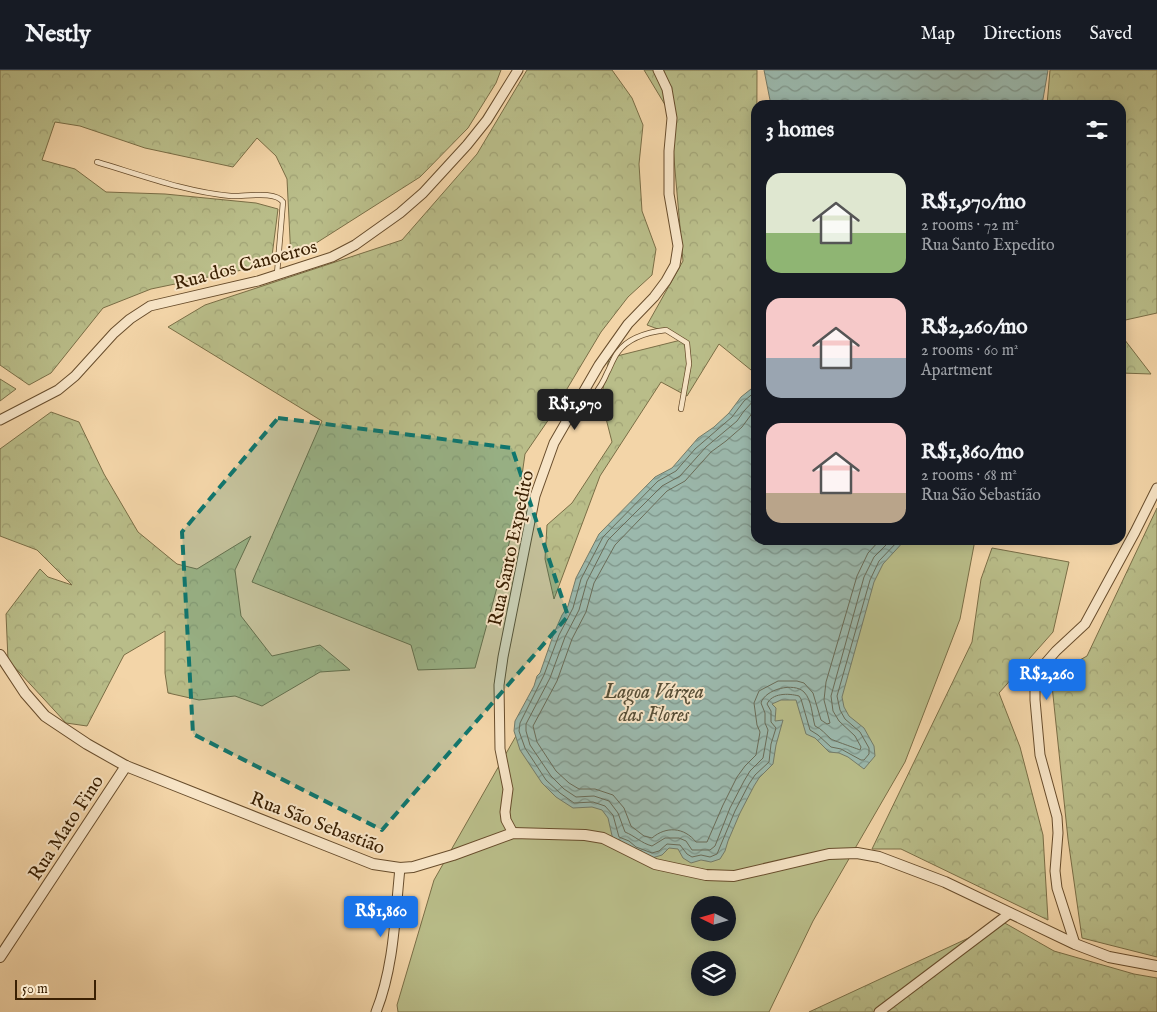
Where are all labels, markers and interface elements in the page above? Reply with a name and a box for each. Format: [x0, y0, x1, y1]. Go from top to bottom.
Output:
text: Nestly [25, 19, 91, 50]
text: Map [921, 23, 955, 46]
text: Directions [983, 23, 1061, 46]
text: Saved [1089, 23, 1132, 46]
icon: filters [1083, 116, 1111, 144]
text: 3 homes [766, 117, 834, 144]
text: R$1,970/mo [921, 189, 1026, 216]
icon: home [806, 193, 866, 253]
text: 2 rooms · 72 m² [921, 216, 1019, 236]
street label: Rua dos Canoeiros [171, 235, 320, 297]
text: Rua Santo Expedito [921, 236, 1055, 256]
text: R$2,260/mo [921, 314, 1028, 341]
icon: home [806, 318, 866, 378]
text: 2 rooms · 60 m² [921, 341, 1019, 361]
text: Apartment [921, 361, 992, 381]
pin: R$1,970 [529, 388, 621, 431]
text: R$1,970 [548, 395, 602, 415]
text: R$1,860/mo [921, 439, 1024, 466]
icon: home [806, 443, 866, 503]
text: 2 rooms · 68 m² [921, 466, 1017, 486]
street label: Rua Santo Expedito [484, 468, 540, 629]
text: Rua São Sebastião [921, 486, 1041, 506]
pin: R$2,260 [1001, 658, 1093, 701]
text: R$2,260 [1020, 665, 1074, 685]
water label: Lagoa Várzea das Flores [603, 680, 704, 728]
street label: Rua Mato Fino [24, 771, 110, 885]
street label: Rua São Sebastião [246, 787, 388, 861]
pin: R$1,860 [335, 896, 427, 938]
north arrow [691, 896, 736, 941]
map controls [691, 896, 736, 996]
text: R$1,860 [355, 902, 407, 922]
button: layers [691, 951, 736, 996]
scale bar [15, 977, 96, 1000]
text: 50 m [22, 980, 48, 998]

